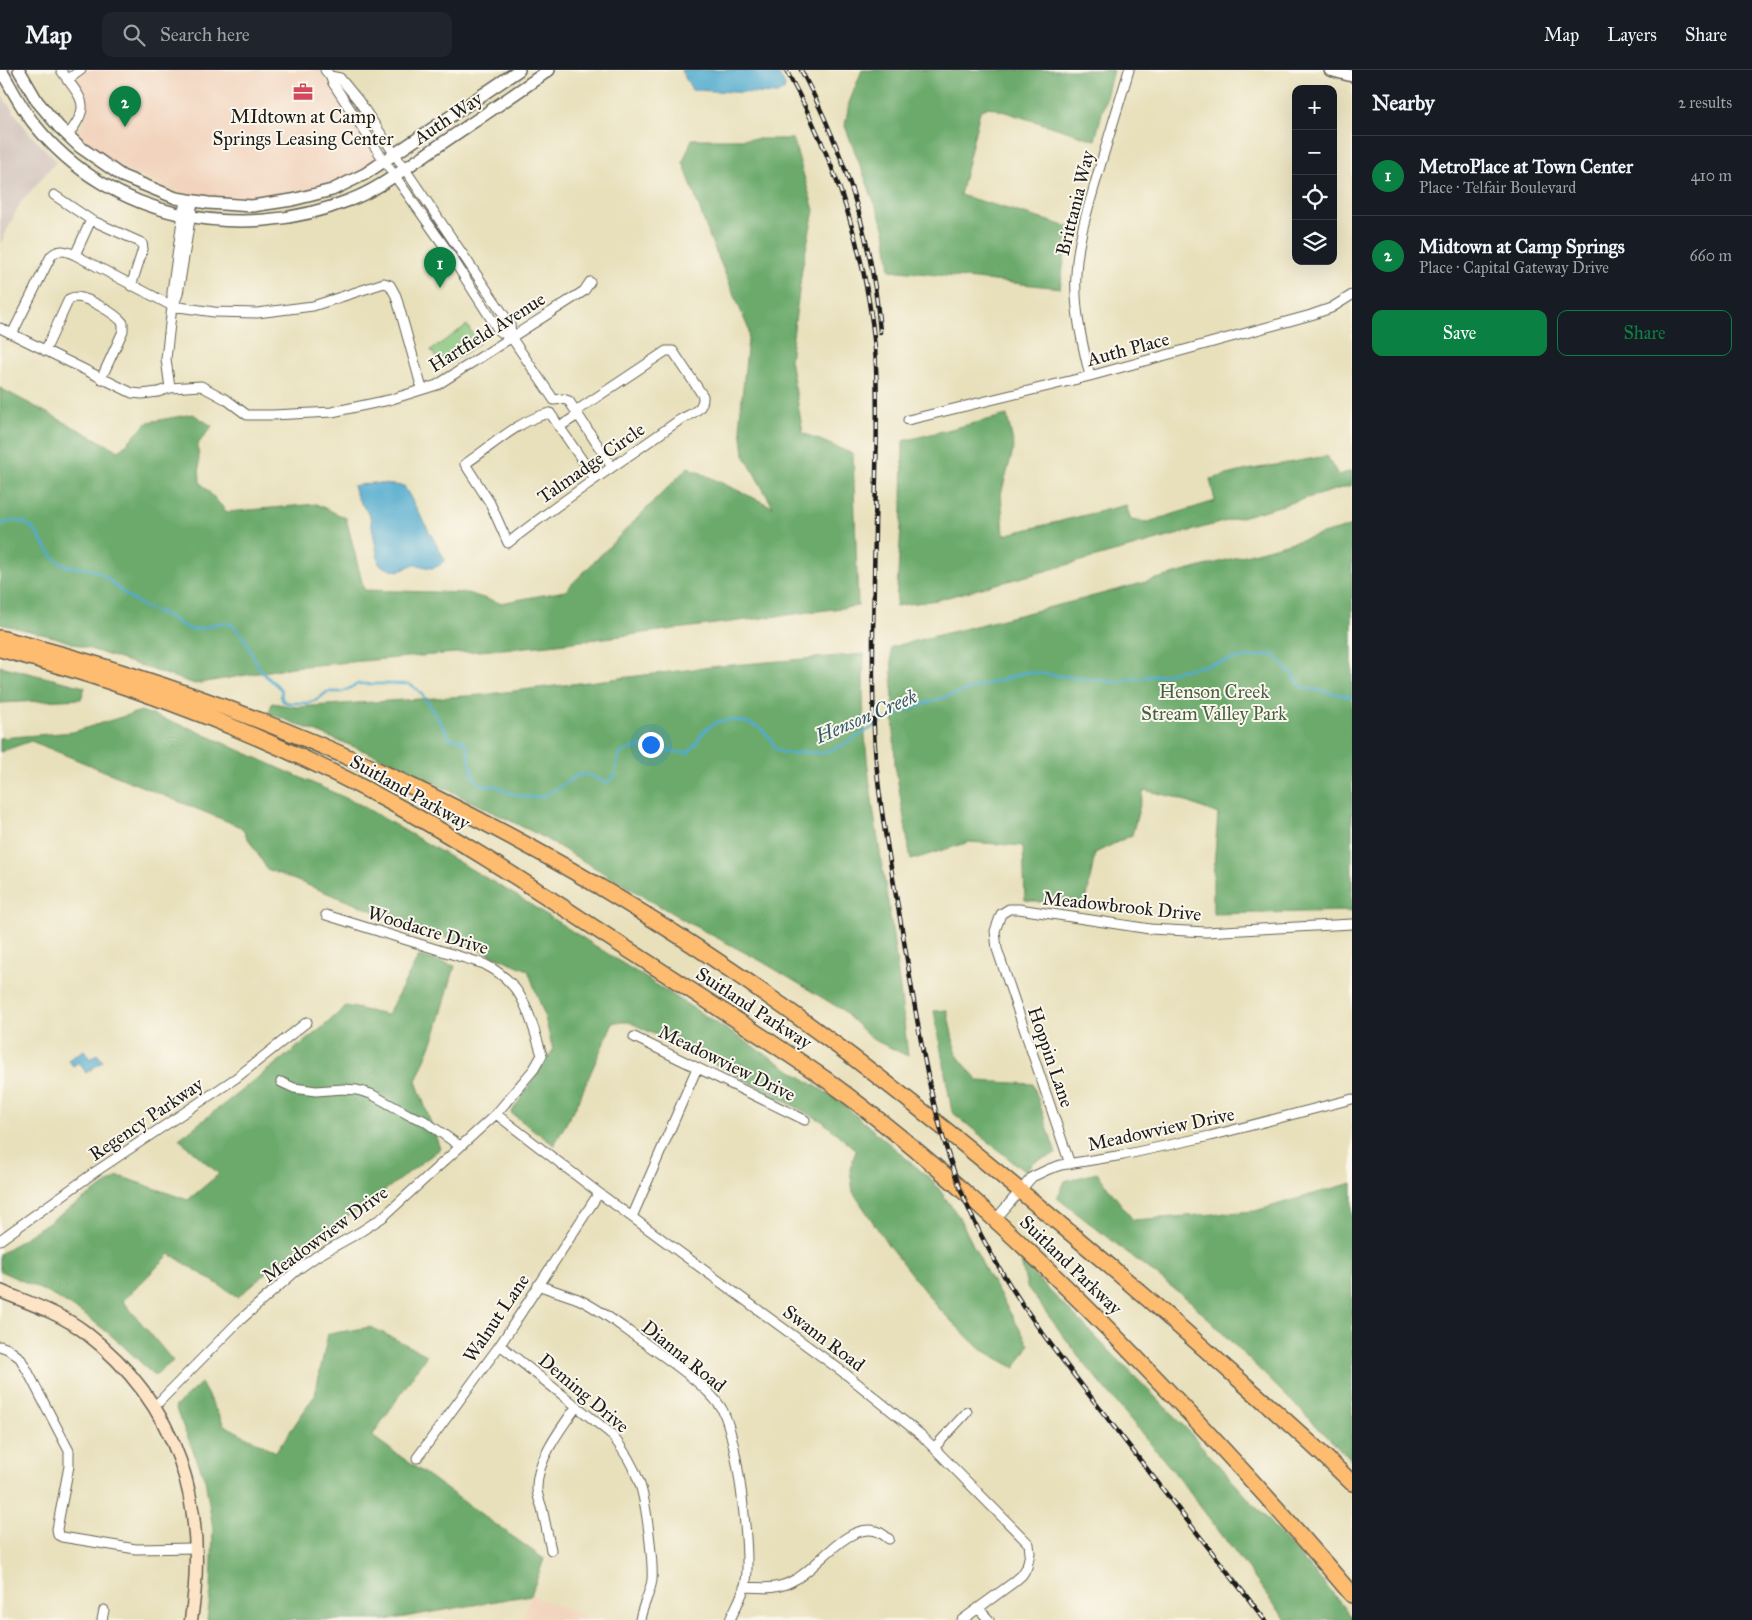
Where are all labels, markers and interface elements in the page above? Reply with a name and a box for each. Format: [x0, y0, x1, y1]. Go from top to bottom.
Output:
search box [102, 12, 452, 57]
text: Map [25, 20, 72, 50]
icon: search [120, 21, 148, 49]
text: Search here [160, 23, 250, 46]
text: Map [1544, 24, 1579, 46]
text: Layers [1607, 24, 1657, 46]
text: Share [1685, 24, 1727, 46]
office icon: MIdtown at Camp Springs Leasing Center [292, 81, 314, 103]
map controls [1292, 85, 1337, 265]
button: + [1292, 85, 1337, 130]
pin: 2 [109, 86, 141, 127]
street label: Auth Way [408, 86, 488, 150]
text: Nearby [1372, 90, 1435, 116]
text: 2 results [1678, 93, 1732, 112]
place label: MIdtown at Camp Springs Leasing Center [212, 105, 394, 151]
button: − [1292, 130, 1337, 175]
street label: Brittania Way [1051, 147, 1099, 258]
text: MetroPlace at Town Center [1419, 155, 1633, 178]
text: 1 [1385, 166, 1391, 185]
text: 410 m [1691, 166, 1732, 185]
button: locate [1292, 175, 1337, 220]
text: Place · Telfair Boulevard [1419, 178, 1576, 197]
button: layers [1292, 220, 1337, 265]
text: Midtown at Camp Springs [1419, 235, 1625, 258]
text: 2 [1384, 246, 1392, 265]
text: 660 m [1689, 246, 1732, 265]
pin: 1 [424, 247, 456, 288]
text: Place · Capital Gateway Drive [1419, 258, 1609, 277]
street label: Hartfield Avenue [425, 287, 550, 377]
button: Save [1372, 310, 1547, 356]
button: Share [1557, 310, 1732, 356]
street label: Auth Place [1083, 327, 1172, 371]
street label: Talmadge Circle [533, 417, 650, 509]
park label: Henson Creek Stream Valley Park [1141, 680, 1287, 725]
water label: Henson Creek [810, 684, 921, 749]
your location [638, 732, 664, 758]
street label: Suitland Parkway [346, 750, 475, 835]
street label: Meadowbrook Drive [1042, 886, 1203, 926]
street label: Woodacre Drive [365, 901, 491, 959]
street label: Suitland Parkway [692, 962, 817, 1055]
street label: Hoppin Lane [1023, 1004, 1079, 1110]
street label: Meadowview Drive [655, 1020, 799, 1106]
street label: Regency Parkway [85, 1072, 209, 1166]
street label: Meadowview Drive [1085, 1102, 1237, 1156]
street label: Meadowview Drive [258, 1181, 392, 1287]
street label: Suitland Parkway [1015, 1210, 1128, 1320]
street label: Walnut Lane [458, 1269, 534, 1367]
street label: Swann Road [779, 1300, 870, 1376]
street label: Dianna Road [637, 1315, 731, 1397]
street label: Deming Drive [533, 1348, 634, 1438]

